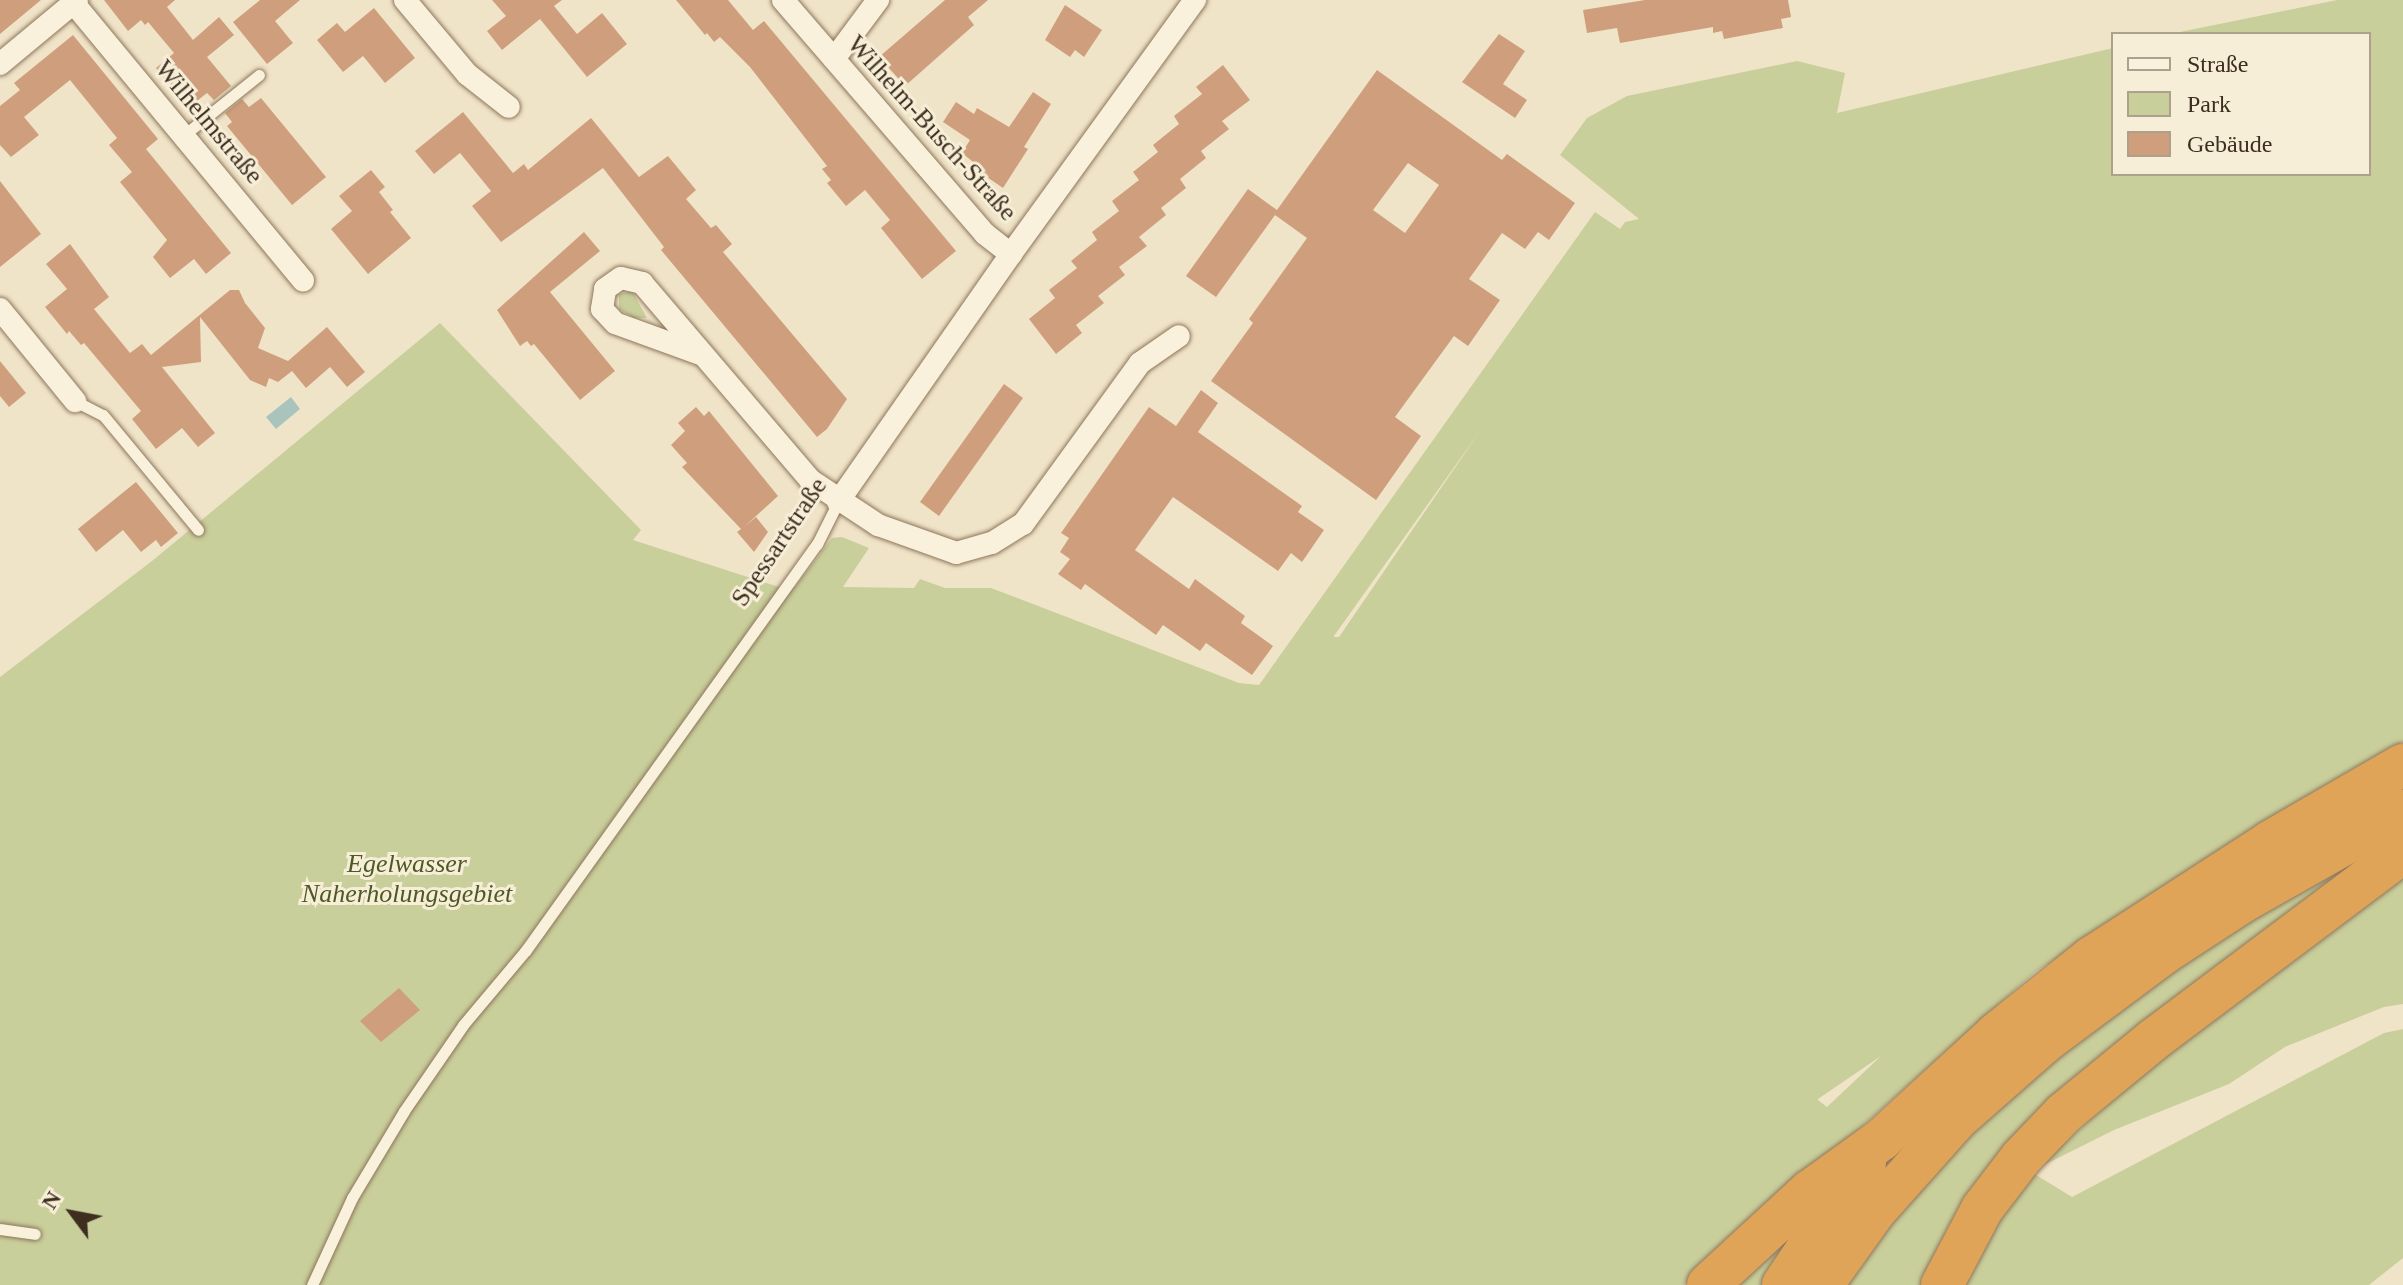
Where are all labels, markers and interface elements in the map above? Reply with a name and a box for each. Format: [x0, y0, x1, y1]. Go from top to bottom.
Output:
street label: Wilhelm-Busch-Straße [841, 29, 1023, 227]
legend [2111, 32, 2371, 176]
text: Straße [2187, 51, 2248, 77]
street label: Wilhelmstraße [148, 54, 270, 190]
text: Park [2187, 91, 2231, 117]
text: Gebäude [2187, 131, 2272, 157]
street label: Spessartstraße [724, 472, 834, 612]
park label: Egelwasser Naherholungsgebiet [302, 848, 512, 910]
north arrow [32, 1173, 112, 1253]
text: N [36, 1187, 66, 1213]

